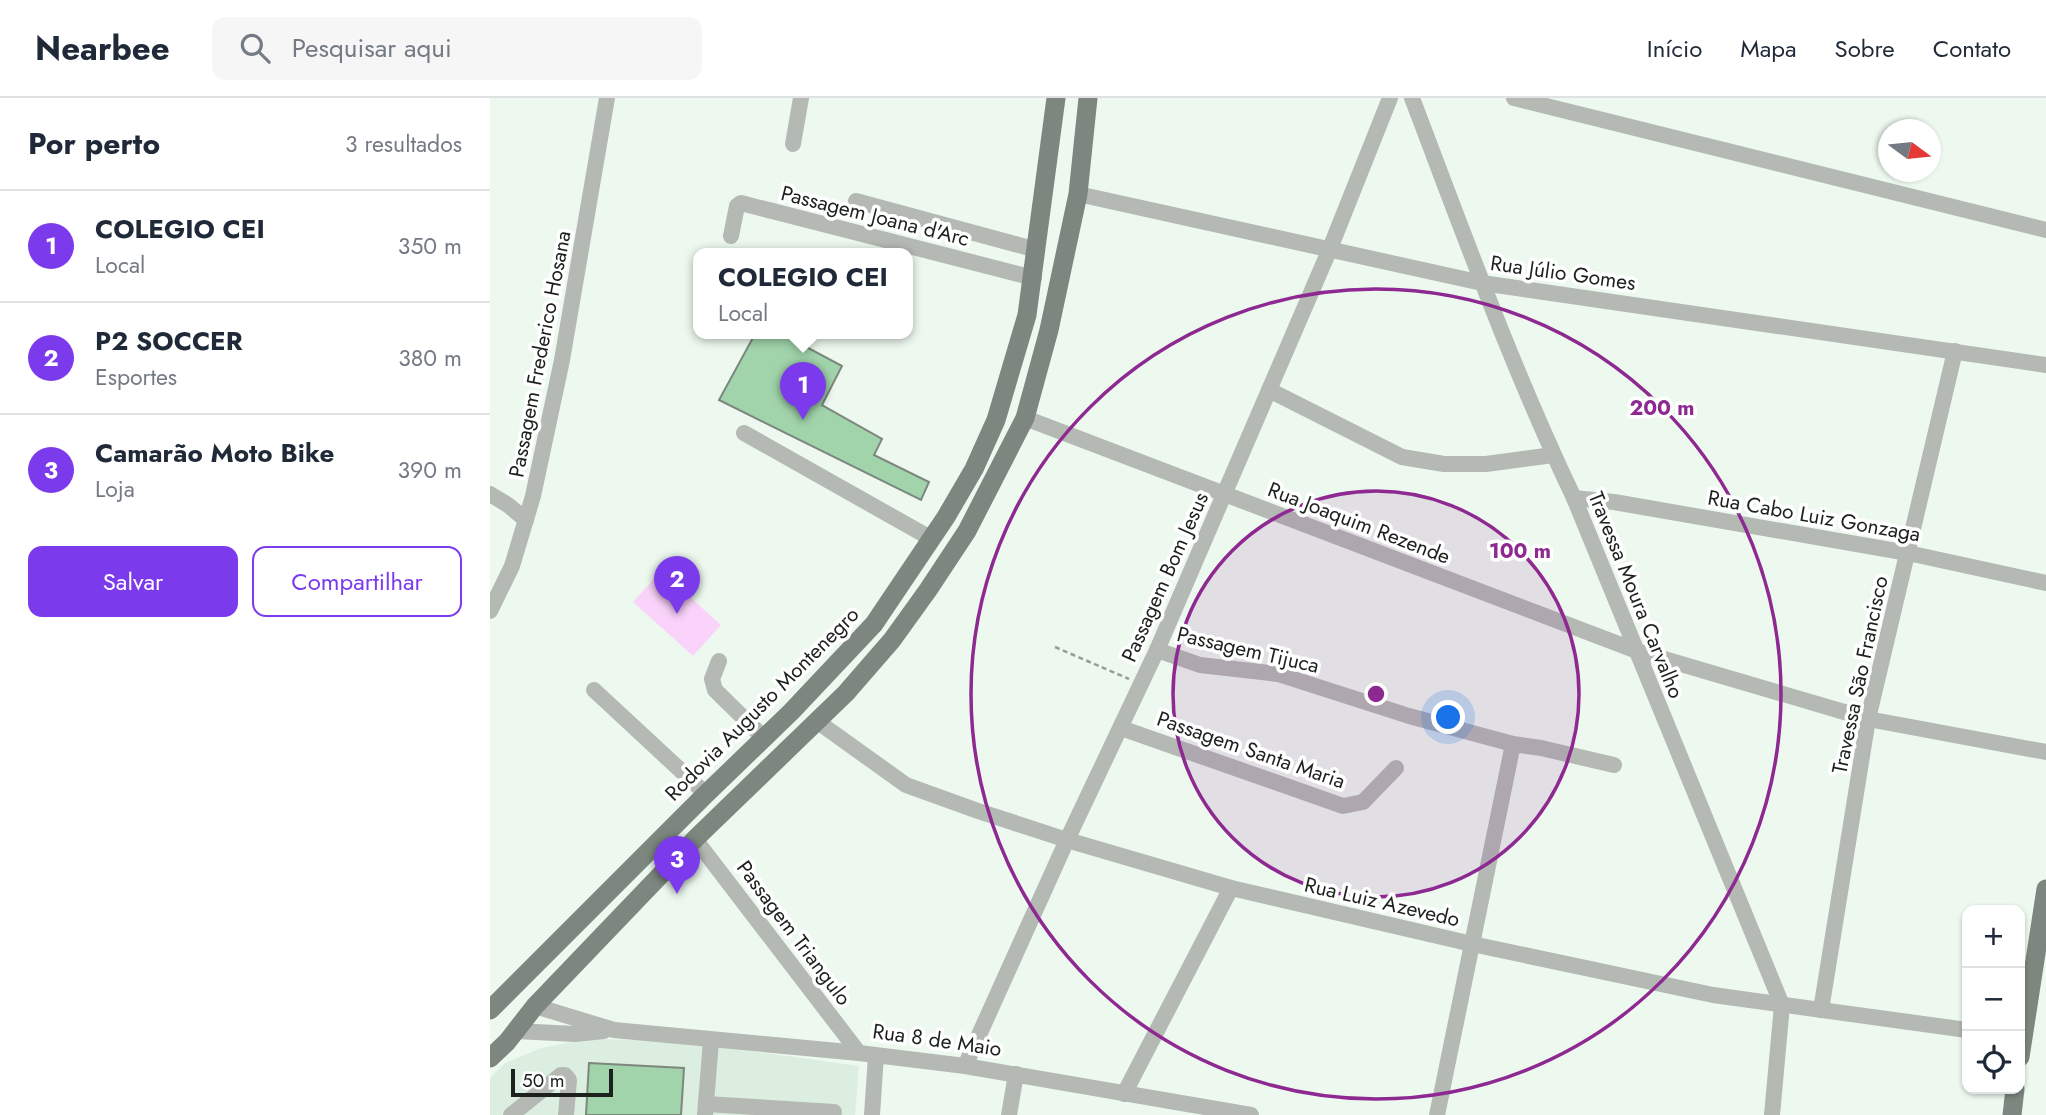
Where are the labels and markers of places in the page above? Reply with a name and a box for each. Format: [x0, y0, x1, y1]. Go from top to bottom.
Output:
pin: 1 [780, 362, 826, 420]
pin: 2 [654, 556, 700, 614]
centre of rings [1364, 682, 1388, 706]
pin: 3 [654, 836, 700, 894]

